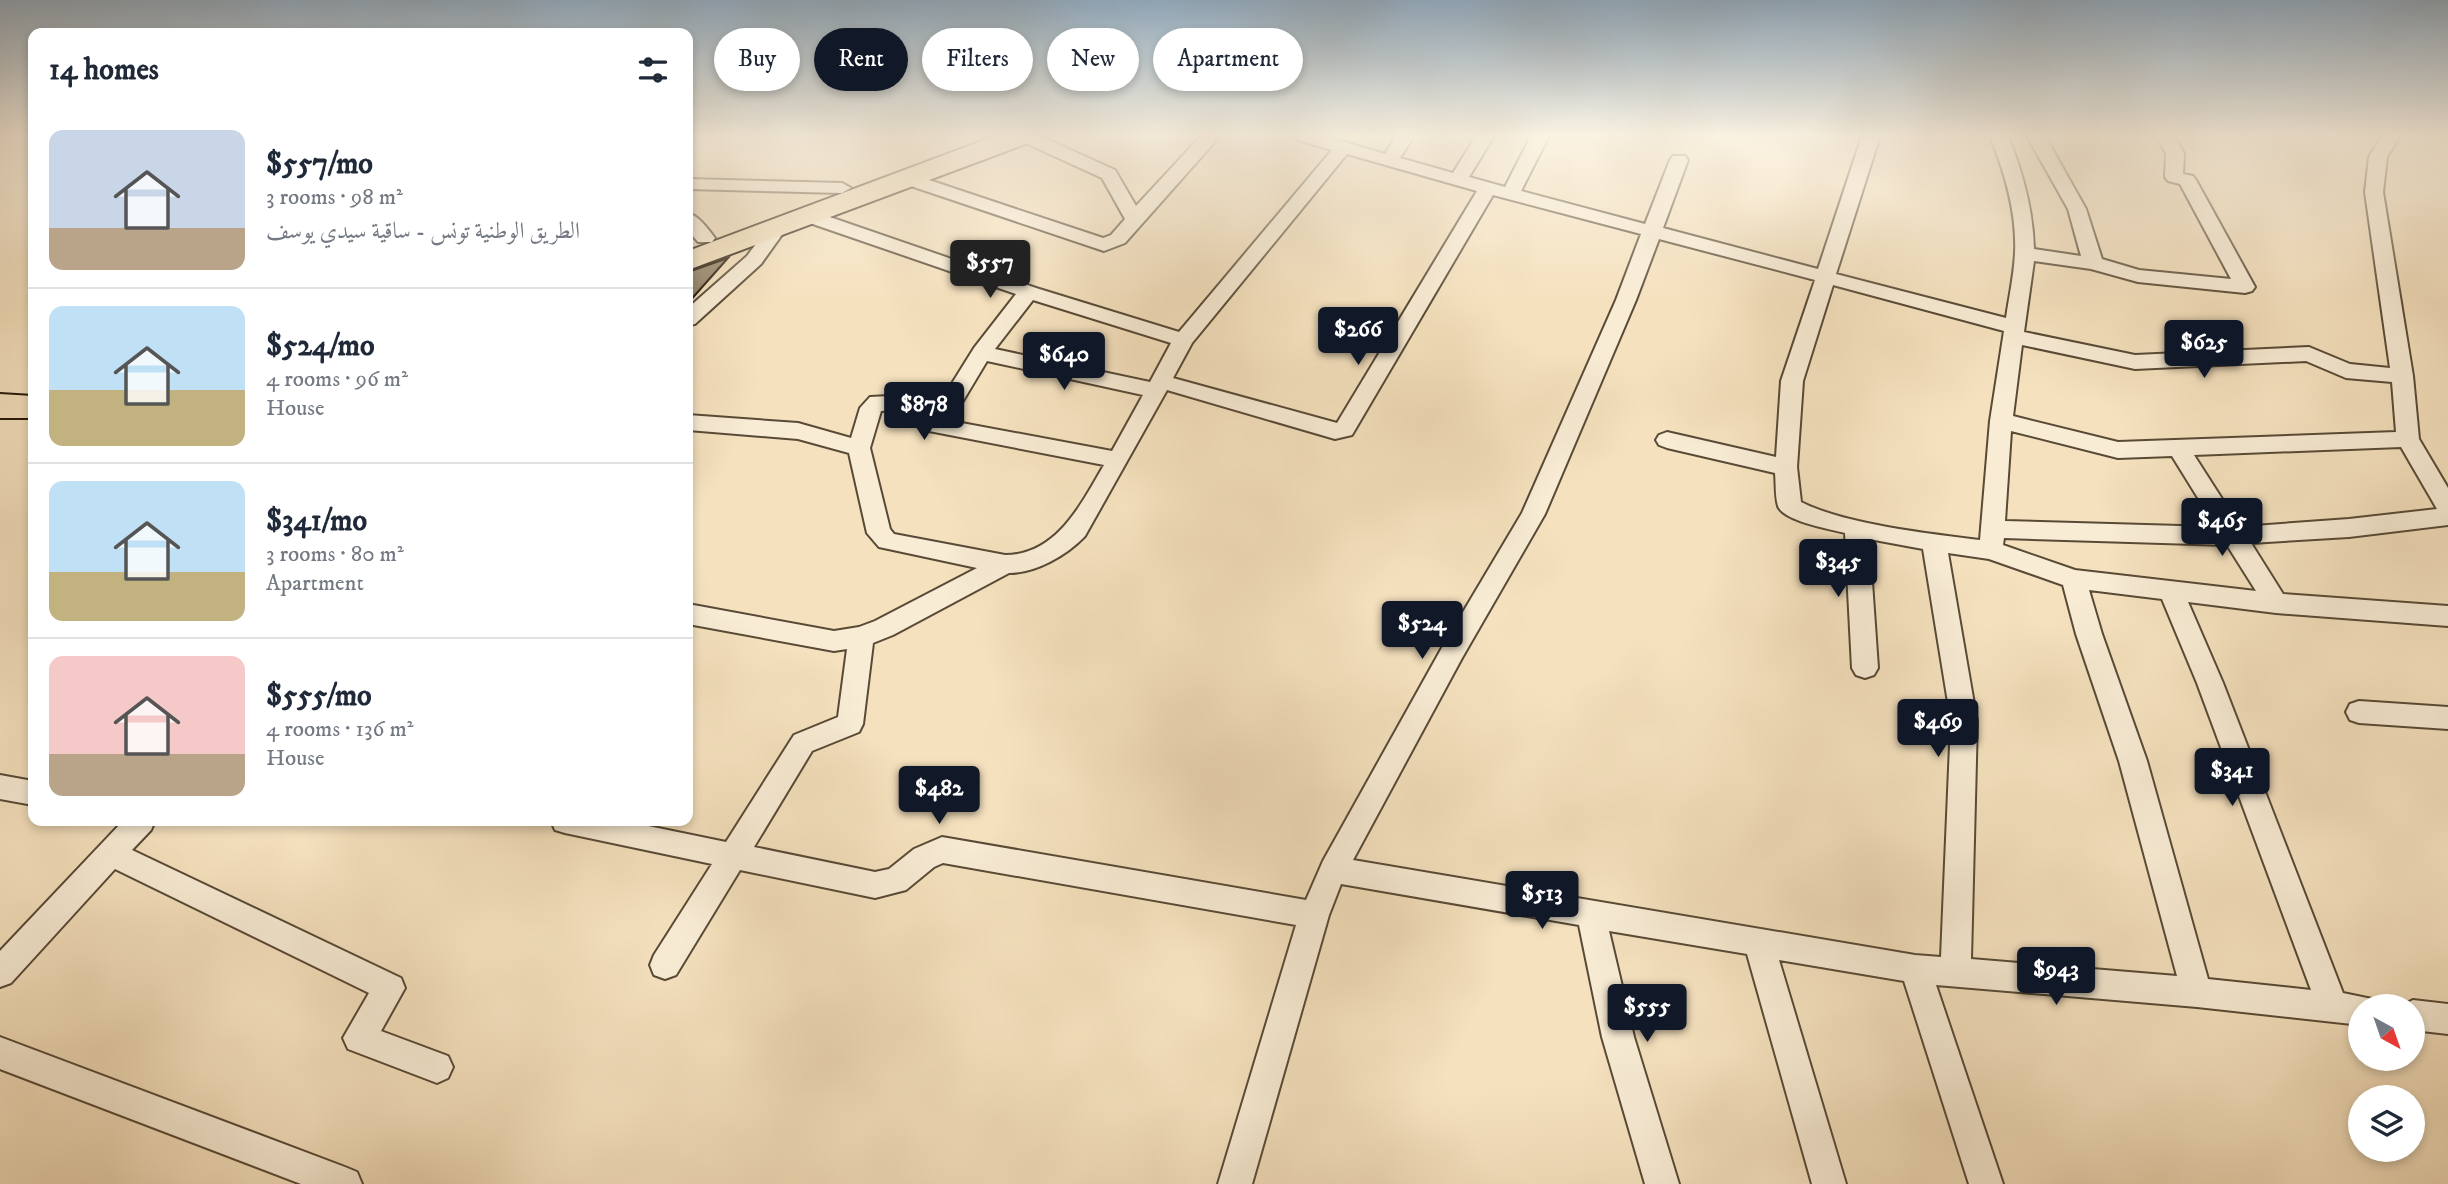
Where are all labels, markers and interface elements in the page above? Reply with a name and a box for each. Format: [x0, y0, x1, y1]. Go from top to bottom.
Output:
chip: Buy [714, 28, 800, 91]
chip: Rent [814, 28, 908, 91]
chip: Filters [922, 28, 1033, 91]
chip: New [1047, 28, 1139, 91]
chip: Apartment [1153, 28, 1303, 91]
icon: filters [634, 51, 672, 89]
text: 14 homes [49, 52, 159, 89]
text: $557/mo [266, 146, 373, 183]
icon: home [105, 158, 189, 242]
text: 3 rooms · 98 m² [266, 183, 403, 212]
text: الطريق الوطنية تونس - ساقية سيدي يوسف [266, 217, 580, 246]
pin: $557 [949, 240, 1031, 300]
text: $557 [966, 248, 1014, 277]
pin: $266 [1317, 308, 1399, 367]
text: $266 [1334, 315, 1382, 344]
pin: $625 [2163, 320, 2245, 380]
text: $524/mo [266, 328, 374, 365]
text: $625 [2180, 328, 2228, 357]
pin: $640 [1023, 332, 1105, 392]
icon: home [105, 334, 189, 418]
text: $640 [1039, 340, 1089, 369]
text: 4 rooms · 96 m² [266, 365, 408, 394]
pin: $878 [883, 382, 965, 442]
text: $878 [900, 390, 948, 419]
text: House [266, 394, 324, 423]
pin: $465 [2181, 498, 2263, 558]
text: $341/mo [266, 503, 367, 540]
text: $465 [2197, 506, 2247, 535]
icon: home [105, 509, 189, 593]
text: 3 rooms · 80 m² [266, 540, 404, 569]
pin: $345 [1797, 540, 1879, 599]
text: $345 [1815, 547, 1861, 576]
text: Apartment [266, 569, 364, 598]
pin: $524 [1381, 602, 1463, 661]
text: $524 [1398, 609, 1446, 638]
text: $555/mo [266, 678, 372, 715]
icon: home [105, 684, 189, 768]
pin: $469 [1897, 700, 1979, 759]
text: $469 [1913, 707, 1963, 736]
text: 4 rooms · 136 m² [266, 715, 413, 744]
text: House [266, 744, 324, 773]
pin: $341 [2191, 748, 2273, 808]
text: $341 [2211, 756, 2253, 785]
pin: $482 [898, 766, 980, 826]
text: $482 [915, 774, 963, 803]
pin: $513 [1501, 872, 1583, 931]
text: $513 [1521, 879, 1563, 908]
pin: $943 [2015, 948, 2097, 1007]
text: $943 [2033, 955, 2079, 984]
pin: $555 [1606, 984, 1688, 1044]
text: $555 [1624, 992, 1670, 1021]
north arrow [2348, 994, 2426, 1071]
map controls [2348, 994, 2425, 1162]
button: layers [2348, 1085, 2425, 1162]

